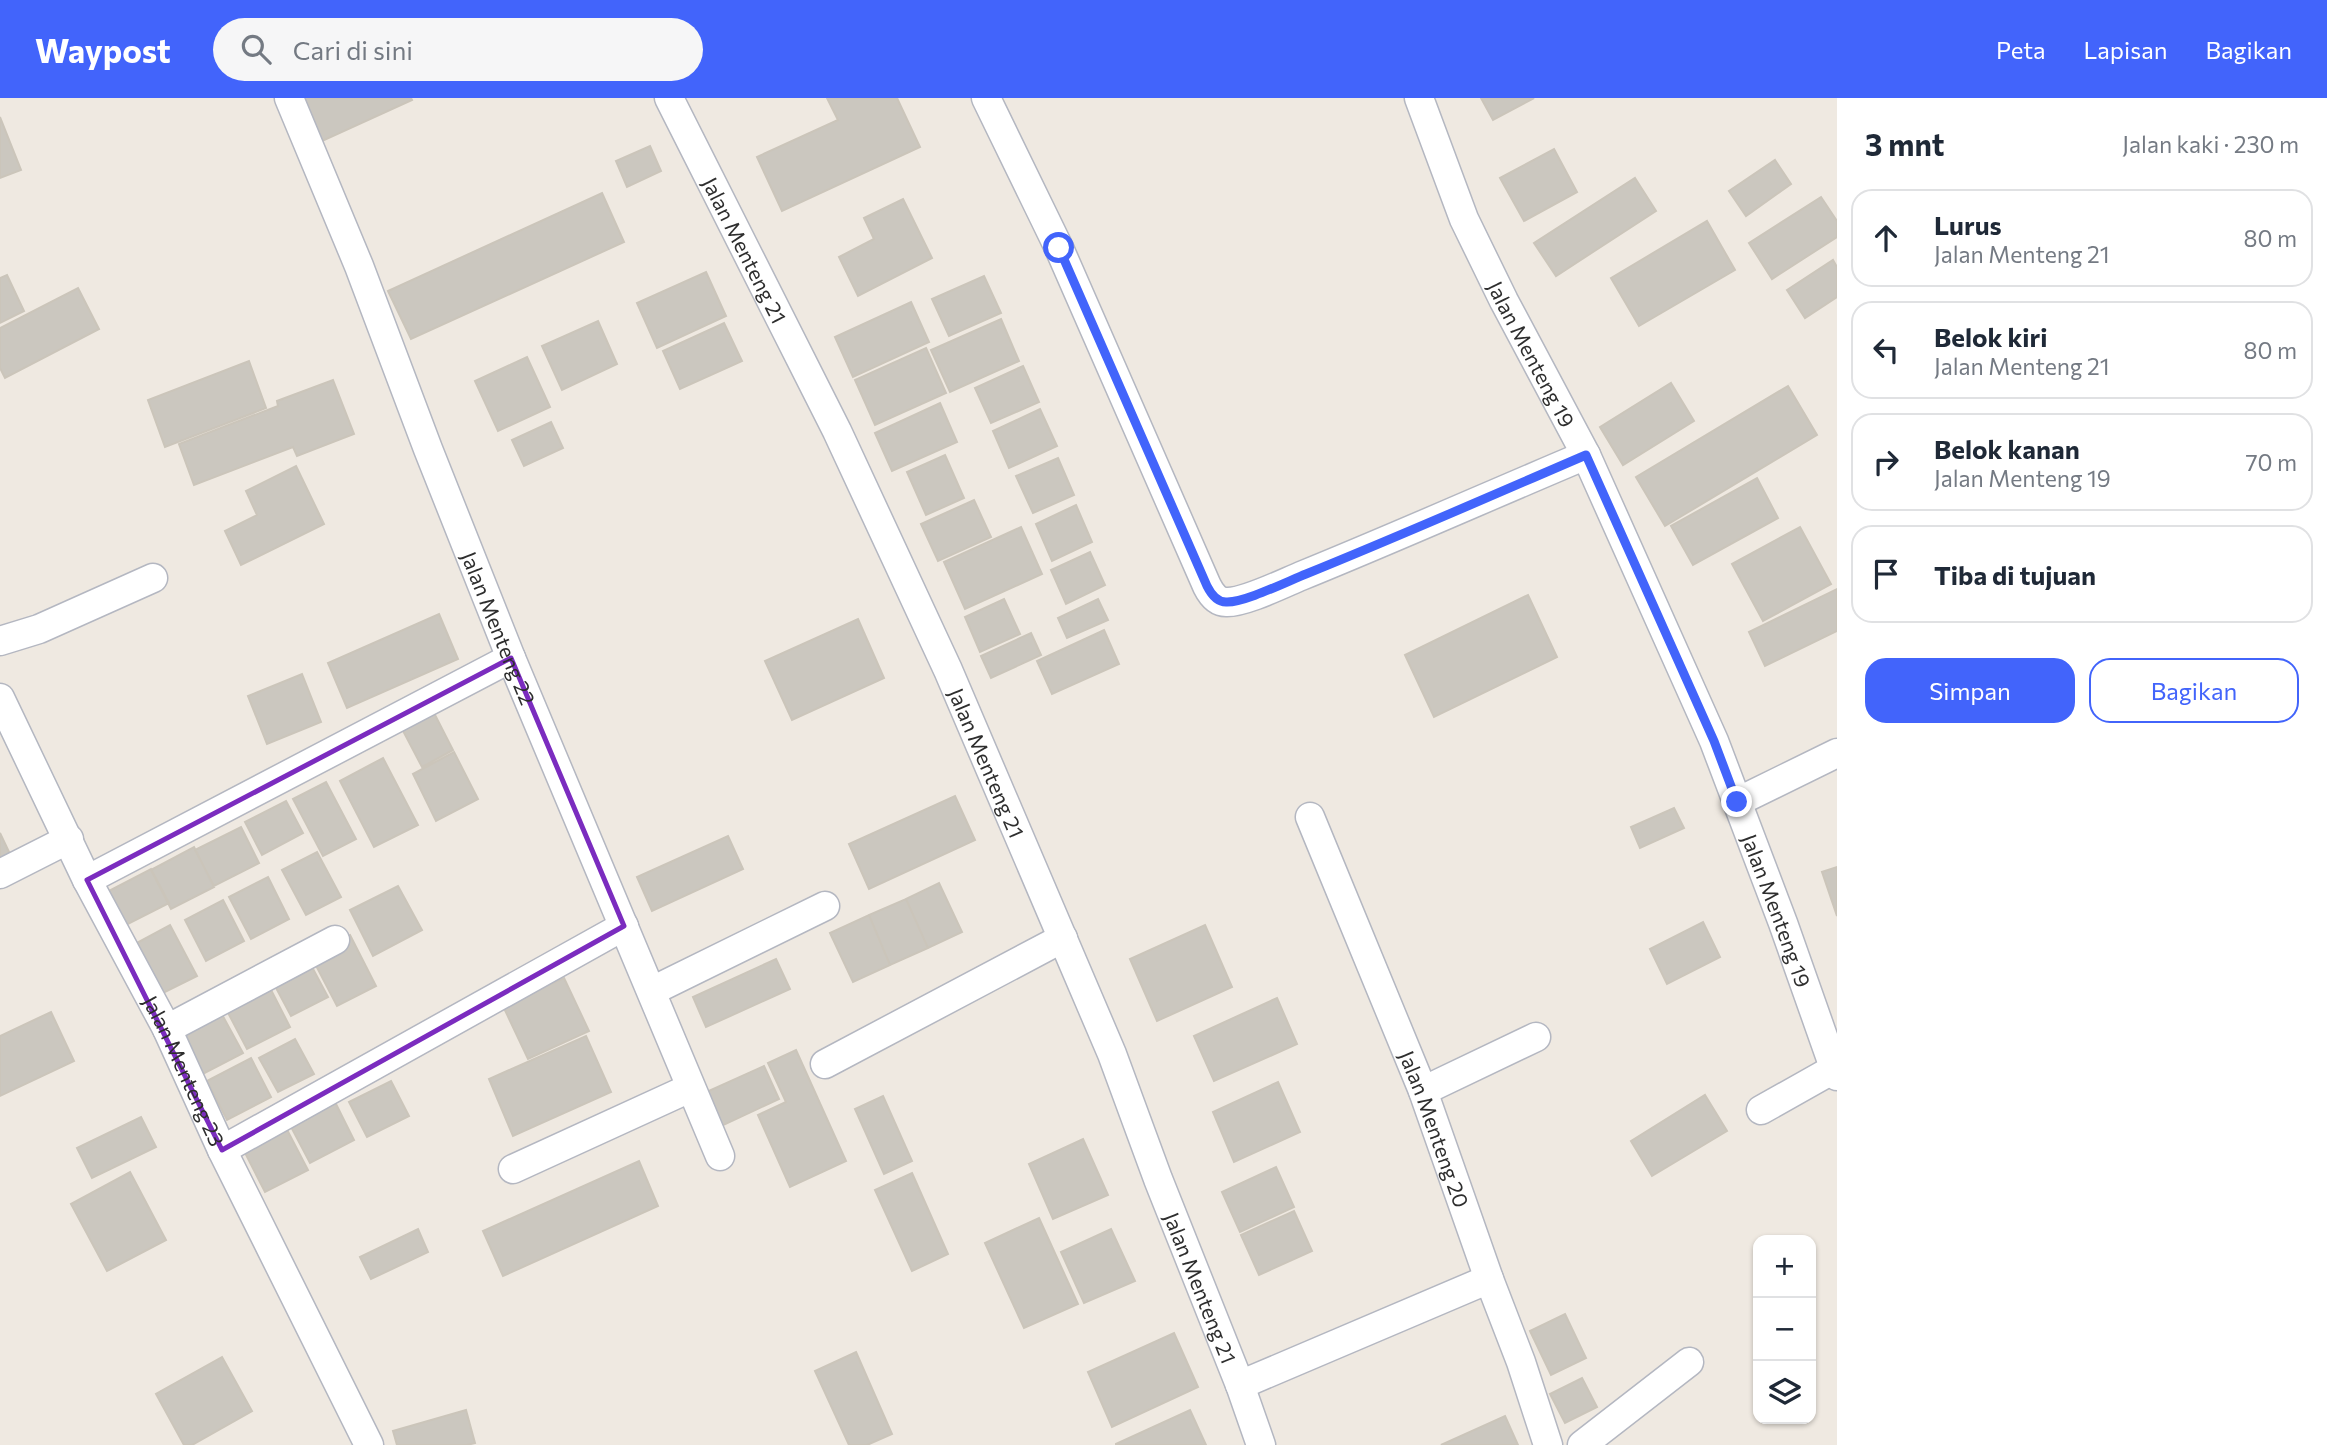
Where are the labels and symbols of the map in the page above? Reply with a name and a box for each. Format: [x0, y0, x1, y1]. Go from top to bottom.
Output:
street label: Jalan Menteng 21 [698, 173, 793, 327]
route start [1043, 232, 1074, 263]
street label: Jalan Menteng 19 [1484, 277, 1581, 431]
street label: Jalan Menteng 22 [457, 547, 542, 708]
street label: Jalan Menteng 21 [944, 684, 1030, 841]
route end [1721, 786, 1752, 817]
street label: Jalan Menteng 19 [1738, 830, 1817, 990]
street label: Jalan Menteng 23 [139, 991, 231, 1150]
street label: Jalan Menteng 20 [1395, 1047, 1475, 1210]
street label: Jalan Menteng 21 [1160, 1208, 1242, 1367]

